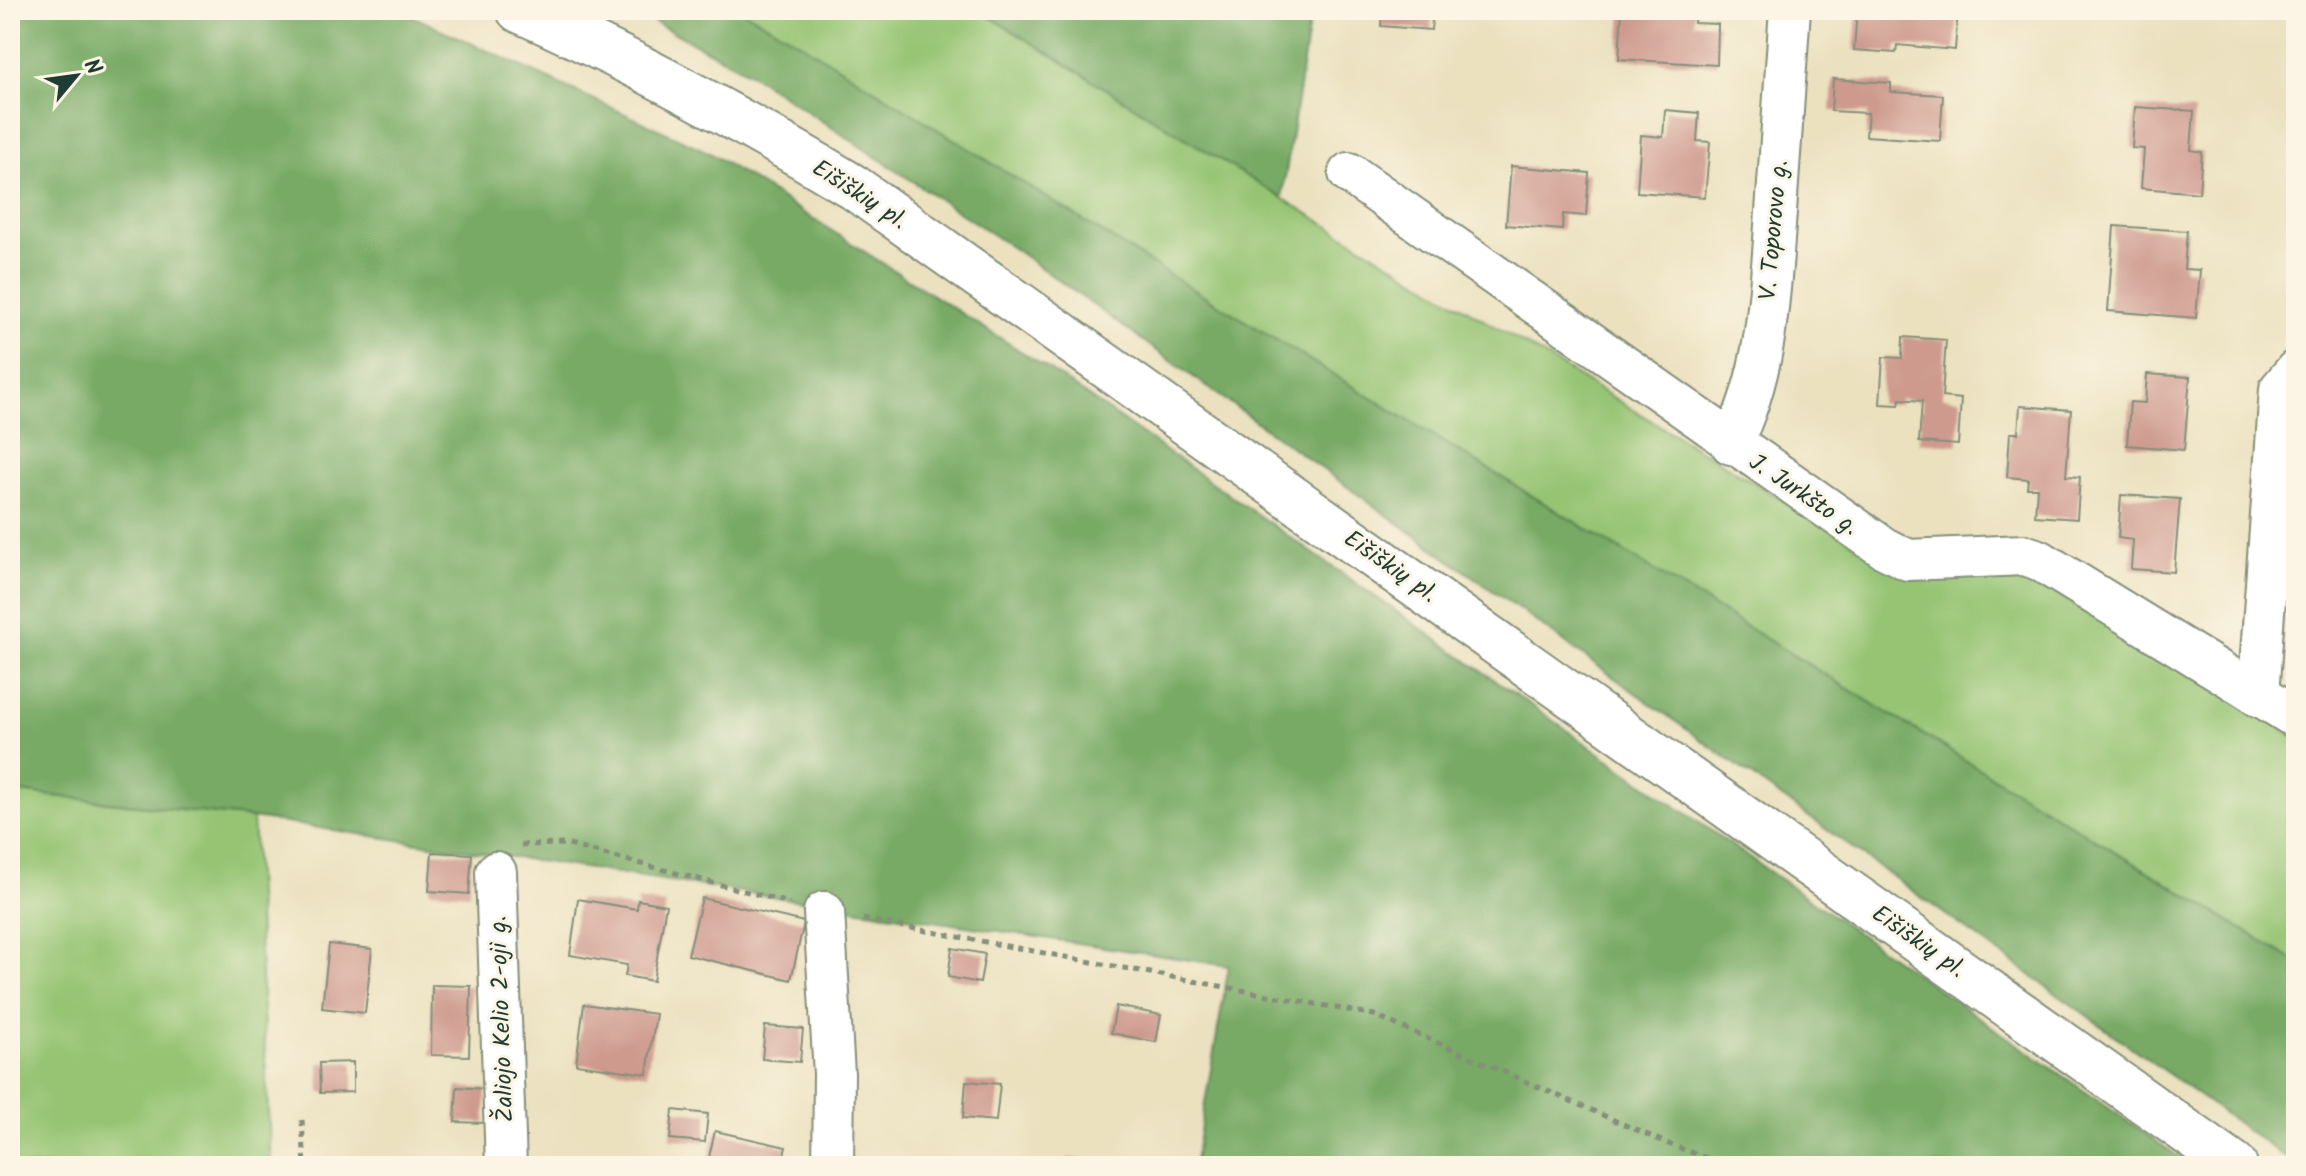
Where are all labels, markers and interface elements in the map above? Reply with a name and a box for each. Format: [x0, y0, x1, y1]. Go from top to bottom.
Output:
north arrow [36, 36, 116, 116]
text: N [73, 53, 110, 82]
street label: Eišiškių pl. [804, 150, 915, 241]
street label: V. Toporovo g. [1749, 158, 1800, 302]
street label: J. Jurkšto g. [1740, 444, 1866, 547]
street label: Eišiškių pl. [1335, 521, 1445, 614]
street label: Eišiškių pl. [1863, 896, 1973, 989]
street label: Žaliojo Kelio 2-oji g. [479, 915, 526, 1123]

